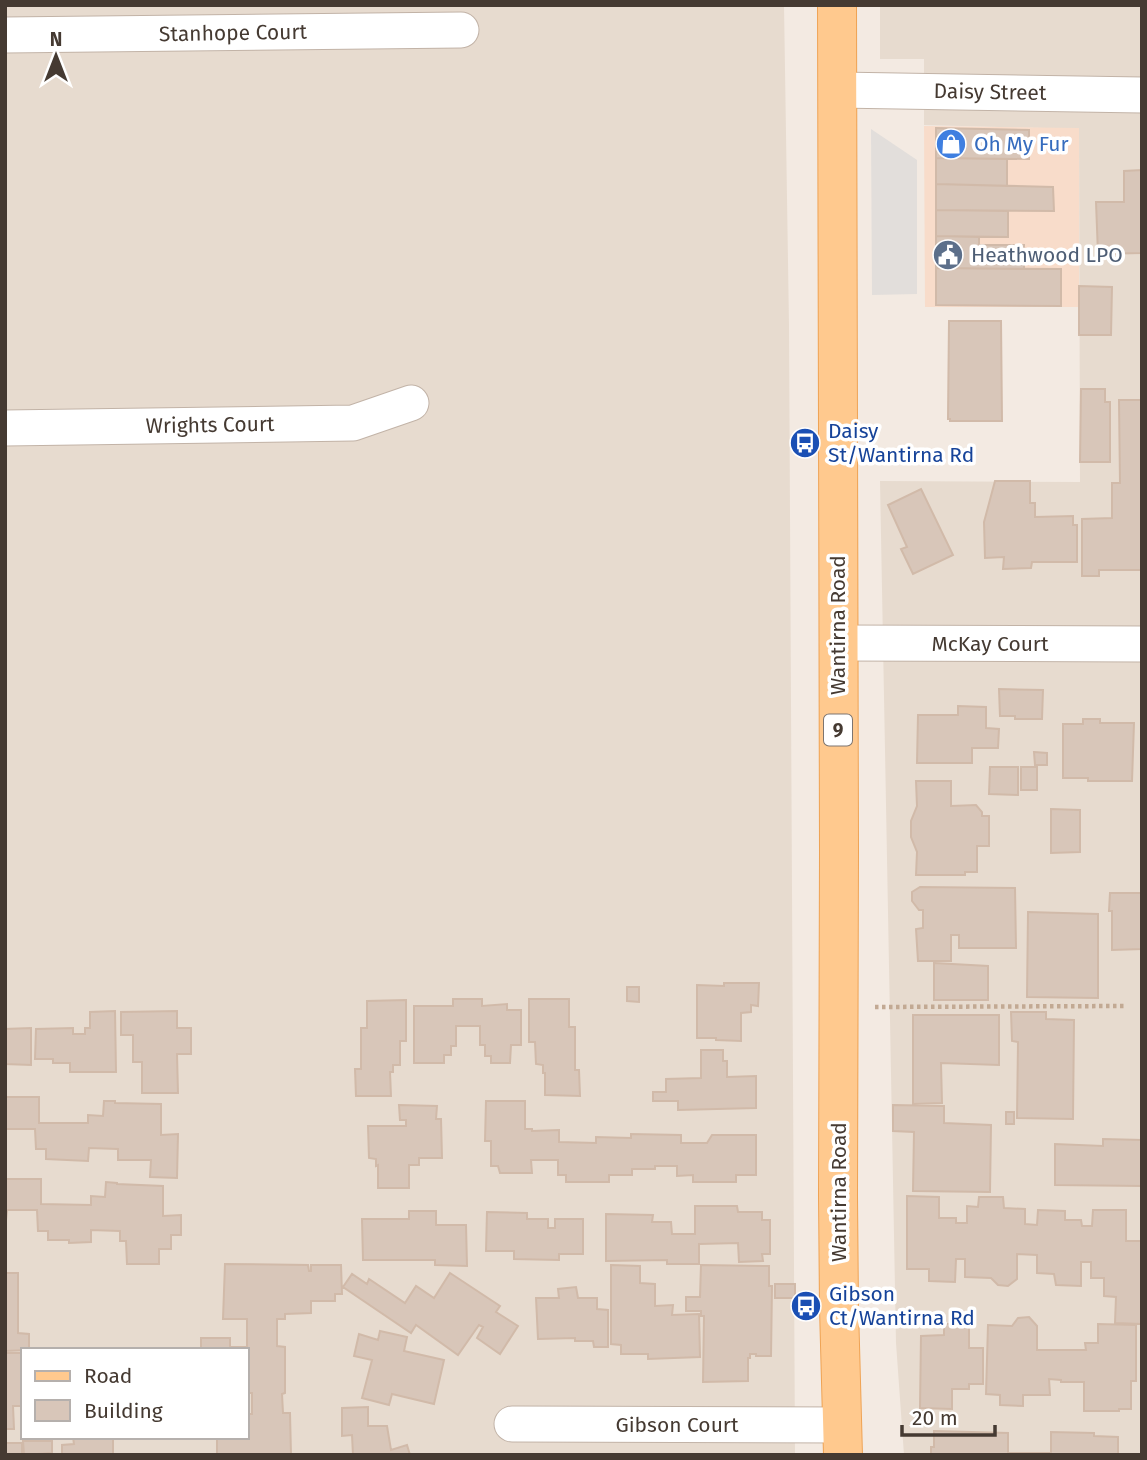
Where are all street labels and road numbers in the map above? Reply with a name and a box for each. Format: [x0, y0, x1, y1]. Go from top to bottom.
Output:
street label: Stanhope Court [159, 19, 308, 47]
street label: Daisy Street [933, 78, 1047, 106]
street label: Wrights Court [145, 411, 275, 439]
street label: Wantirna Road [825, 555, 851, 695]
street label: McKay Court [931, 631, 1049, 657]
road number: 9 [824, 715, 852, 746]
street label: Wantirna Road [826, 1122, 852, 1262]
street label: Gibson Court [615, 1412, 739, 1438]

